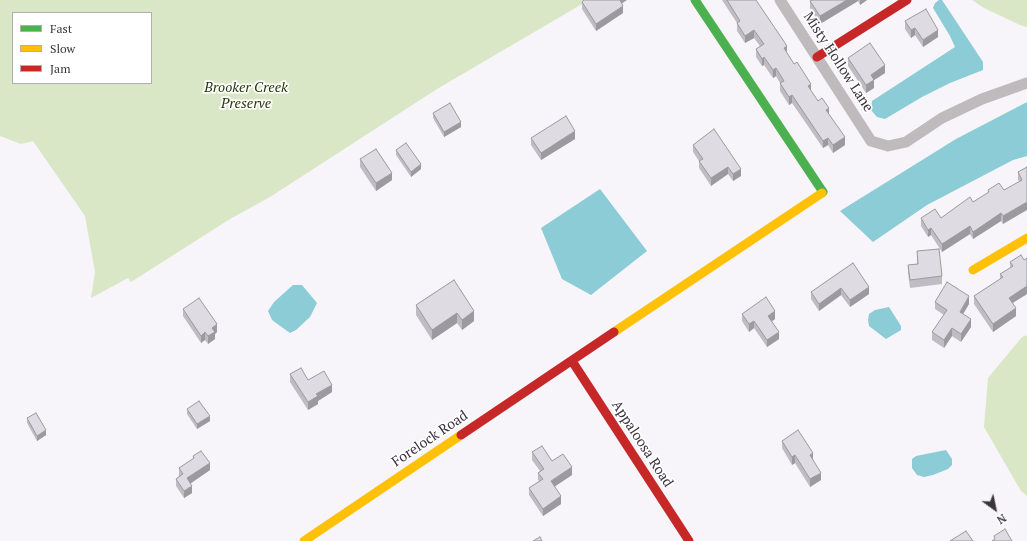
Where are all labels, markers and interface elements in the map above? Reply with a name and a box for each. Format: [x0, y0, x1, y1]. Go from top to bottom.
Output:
street label: Misty Hollow Lane [799, 9, 877, 115]
legend [12, 12, 152, 84]
text: Fast [50, 21, 72, 36]
text: Slow [50, 41, 75, 56]
text: Jam [50, 61, 71, 76]
park label: Brooker Creek Preserve [204, 80, 288, 112]
street label: Appaloosa Road [608, 398, 676, 490]
street label: Forelock Road [389, 407, 471, 471]
north arrow [975, 489, 1015, 529]
text: N [994, 511, 1009, 527]

